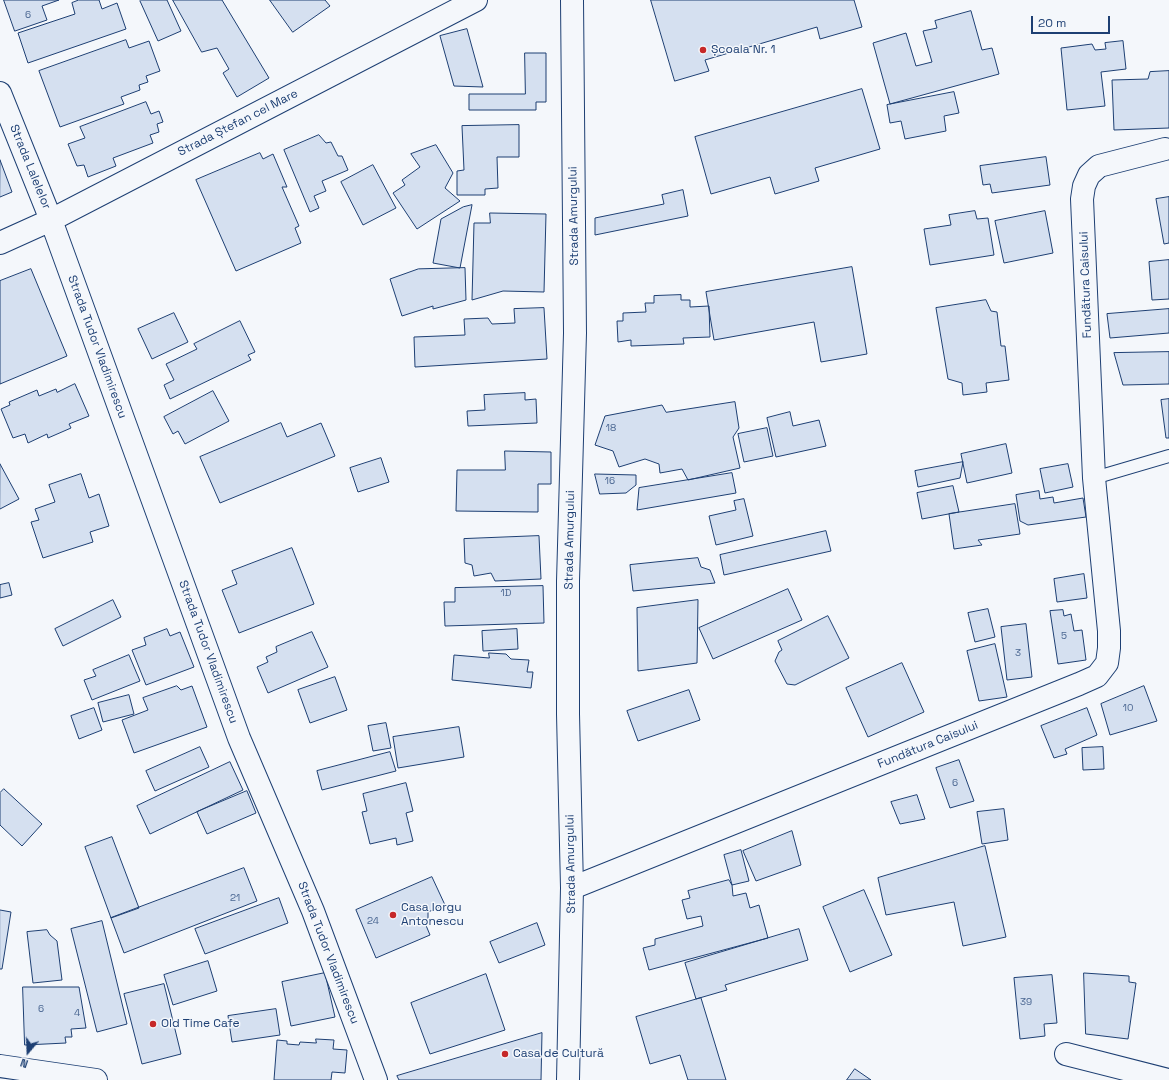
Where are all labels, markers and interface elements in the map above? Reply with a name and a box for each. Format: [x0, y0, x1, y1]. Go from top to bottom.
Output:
scale bar [1033, 8, 1112, 34]
house number: 6 [25, 9, 31, 21]
text: 20 m [1038, 15, 1066, 31]
place label: Școala Nr. 1 [711, 43, 776, 57]
marker: Școala Nr. 1 [698, 45, 708, 55]
street label: Strada Ștefan cel Mare [176, 86, 300, 160]
street label: Strada Lalelelor [6, 123, 54, 211]
street label: Strada Amurgului [566, 166, 582, 266]
street label: Fundătura Caisului [1077, 231, 1095, 339]
street label: Strada Tudor Vladimirescu [64, 274, 130, 420]
house number: 18 [606, 422, 616, 434]
house number: 16 [605, 475, 615, 487]
street label: Strada Amurgului [562, 490, 578, 590]
street label: Strada Tudor Vladimirescu [175, 579, 241, 725]
house number: 1D [501, 587, 511, 599]
house number: 5 [1061, 630, 1067, 642]
house number: 3 [1015, 647, 1021, 659]
house number: 10 [1123, 702, 1133, 714]
street label: Fundătura Caisului [876, 718, 980, 772]
house number: 6 [952, 777, 958, 789]
street label: Strada Amurgului [563, 814, 579, 914]
street label: Strada Tudor Vladimirescu [294, 880, 362, 1026]
house number: 21 [230, 892, 240, 904]
place label: Casa Iorgu Antonescu [401, 901, 464, 929]
marker: Casa Iorgu Antonescu [388, 910, 398, 920]
house number: 24 [367, 915, 379, 927]
house number: 39 [1020, 996, 1032, 1008]
house number: 6 [38, 1003, 44, 1015]
house number: 4 [74, 1007, 80, 1019]
place label: Old Time Cafe [161, 1017, 240, 1031]
marker: Old Time Cafe [148, 1019, 158, 1029]
north arrow [8, 1032, 48, 1072]
place label: Casa de Cultură [513, 1047, 604, 1061]
marker: Casa de Cultură [500, 1049, 510, 1059]
text: N [18, 1056, 30, 1071]

